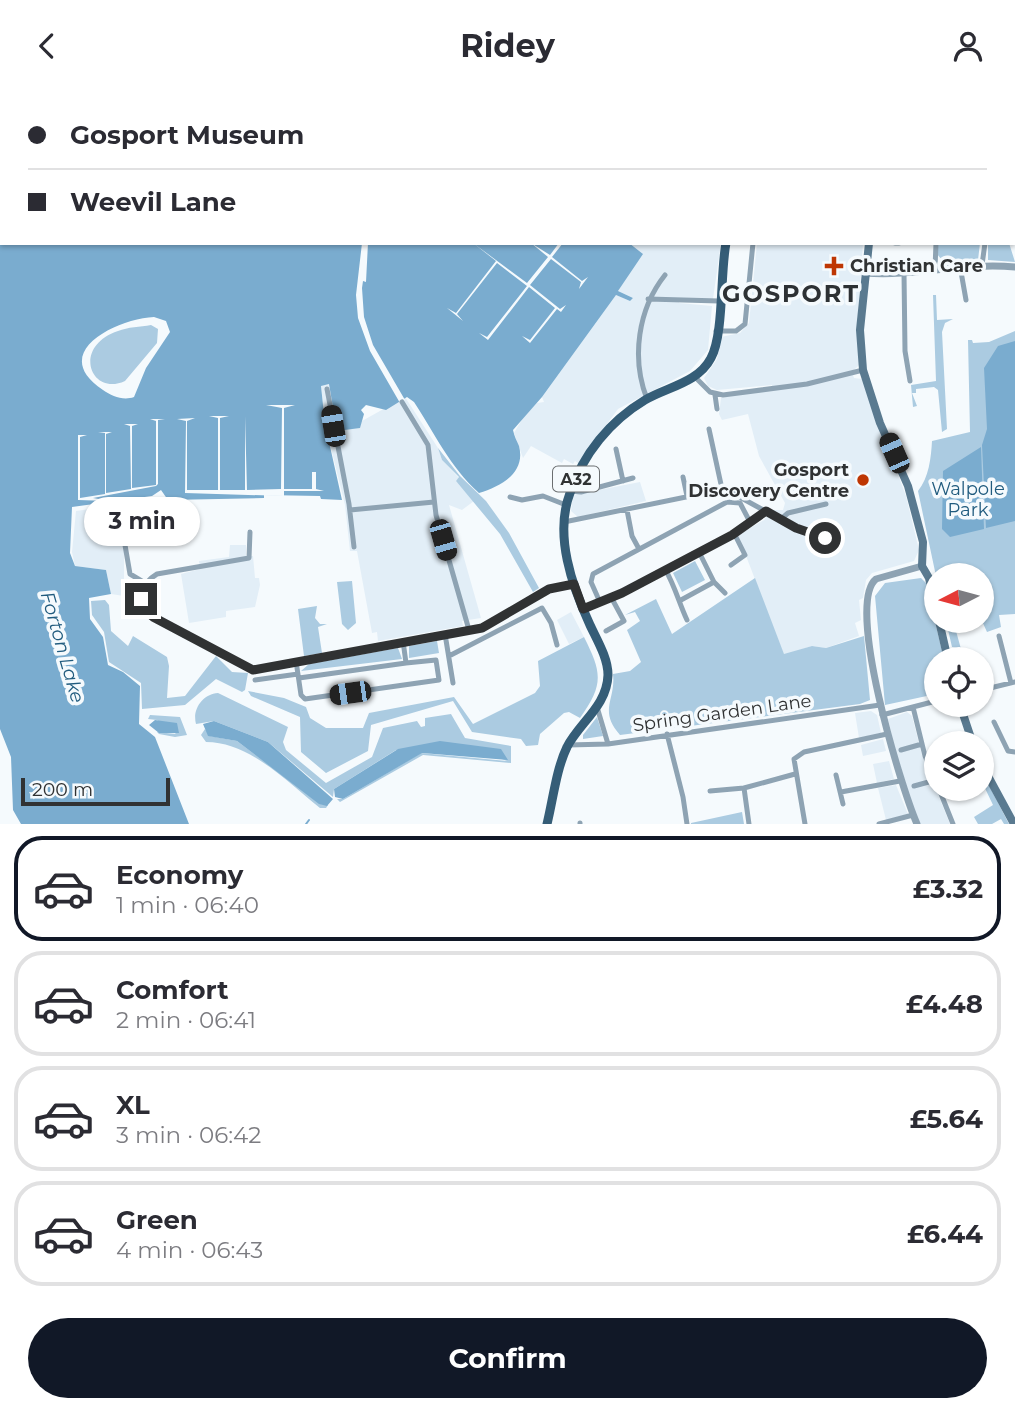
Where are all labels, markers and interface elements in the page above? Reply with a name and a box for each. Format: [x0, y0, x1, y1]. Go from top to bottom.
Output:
text: Ridey [460, 26, 555, 65]
icon: back [28, 27, 66, 65]
icon: person [949, 27, 987, 65]
text: Gosport Museum [70, 119, 304, 151]
text: Weevil Lane [70, 186, 236, 218]
place label: Christian Care [850, 255, 983, 277]
marker: Christian Care [824, 256, 844, 276]
district label: GOSPORT [722, 279, 860, 308]
car [320, 404, 347, 448]
car [876, 430, 913, 476]
place label: Gosport Discovery Centre [688, 459, 849, 502]
road number: A32 [553, 467, 599, 491]
marker: Gosport Discovery Centre [855, 472, 871, 488]
park label: Walpole Park [931, 478, 1005, 521]
callout: 3 min [83, 497, 199, 547]
text: 3 min [108, 507, 176, 535]
car [428, 517, 459, 563]
route start [809, 522, 841, 554]
north arrow [924, 563, 994, 633]
map controls [924, 563, 994, 801]
route end [125, 583, 157, 615]
water label: Forton Lake [36, 589, 89, 706]
button: locate [924, 647, 994, 717]
car [328, 680, 373, 706]
street label: Spring Garden Lane [631, 690, 813, 736]
button: layers [924, 731, 994, 801]
scale bar [21, 775, 170, 807]
text: 200 m [32, 778, 93, 801]
icon: car [32, 857, 95, 920]
text: Economy [116, 859, 243, 891]
text: £3.32 [913, 873, 983, 905]
text: 1 min · 06:40 [116, 891, 259, 919]
icon: car [32, 972, 95, 1035]
text: Comfort [116, 974, 228, 1006]
text: £4.48 [906, 988, 983, 1020]
text: 2 min · 06:41 [116, 1006, 256, 1034]
icon: car [32, 1087, 95, 1150]
text: XL [116, 1089, 150, 1121]
text: £5.64 [910, 1103, 983, 1135]
text: 3 min · 06:42 [116, 1121, 261, 1149]
icon: car [32, 1202, 95, 1265]
text: Green [116, 1204, 198, 1236]
text: £6.44 [907, 1218, 983, 1250]
text: 4 min · 06:43 [116, 1236, 263, 1264]
button: Confirm [28, 1318, 987, 1398]

